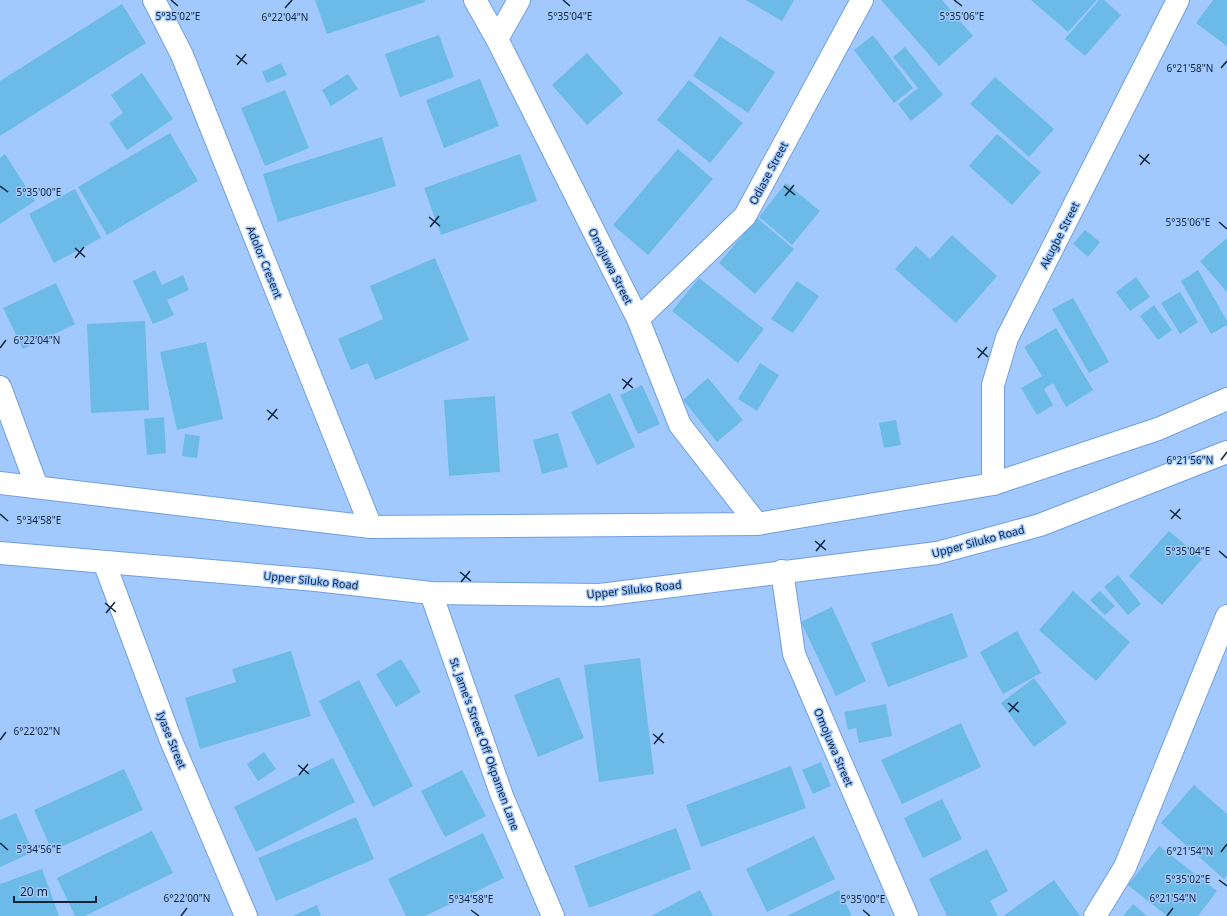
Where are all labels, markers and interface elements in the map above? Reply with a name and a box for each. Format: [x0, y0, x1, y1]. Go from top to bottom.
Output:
text: 5°35'02"E [156, 9, 200, 23]
text: 5°35'04"E [548, 9, 592, 23]
text: 5°35'06"E [940, 9, 984, 23]
text: 6°22'04"N [262, 10, 308, 24]
text: 6°21'58"N [1167, 61, 1213, 75]
street label: Odiase Street [745, 139, 791, 207]
text: 5°35'00"E [17, 185, 61, 199]
street label: Akugbe Street [1036, 199, 1082, 271]
text: 5°35'06"E [1166, 215, 1210, 229]
street label: Adolor Cresent [244, 223, 286, 301]
street label: Omojuwa Street [585, 225, 637, 307]
text: 6°22'04"N [14, 333, 60, 347]
text: 6°21'56"N [1167, 453, 1213, 467]
text: 5°34'58"E [17, 513, 61, 527]
street label: Upper Siluko Road [930, 521, 1026, 561]
text: 5°35'04"E [1166, 544, 1210, 558]
street label: Upper Siluko Road [263, 568, 359, 592]
street label: Upper Siluko Road [586, 577, 682, 601]
street label: St. Jame's Street Off Okpamen Lane [447, 656, 523, 832]
street label: Omojuwa Street [811, 706, 857, 788]
street label: Iyase Street [154, 709, 190, 771]
text: 6°22'02"N [14, 724, 60, 738]
text: 5°34'56"E [17, 842, 61, 856]
text: 6°21'54"N [1167, 844, 1213, 858]
text: 5°35'02"E [1166, 872, 1210, 886]
scale bar [14, 878, 96, 904]
text: 20 m [20, 883, 48, 900]
text: 6°22'00"N [164, 891, 210, 905]
text: 6°21'54"N [1150, 891, 1196, 905]
text: 5°34'58"E [449, 892, 493, 906]
text: 5°35'00"E [841, 892, 885, 906]

